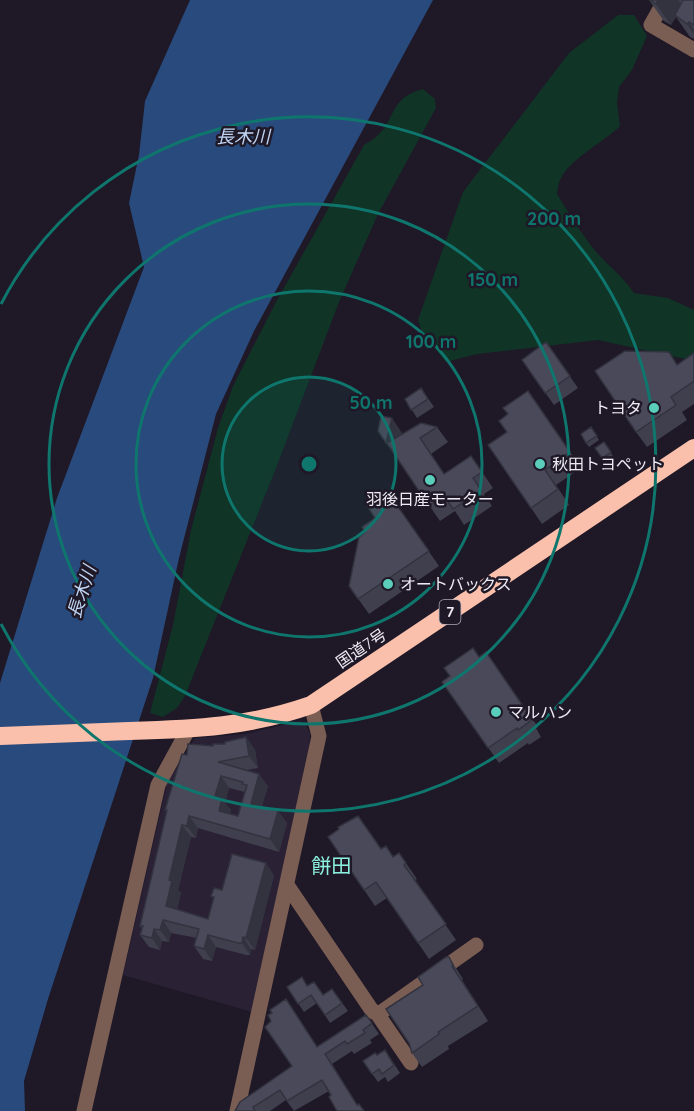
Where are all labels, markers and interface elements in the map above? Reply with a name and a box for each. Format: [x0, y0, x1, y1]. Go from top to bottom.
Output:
water label: 長木川 [216, 125, 272, 148]
text: 200 m [527, 207, 581, 230]
text: 150 m [468, 268, 518, 291]
text: 100 m [406, 330, 456, 353]
text: 50 m [349, 391, 393, 414]
place label: トヨタ [594, 398, 642, 418]
marker: トヨタ [647, 401, 661, 415]
centre of rings [299, 454, 319, 474]
place label: 秋田トヨペット [552, 454, 664, 474]
marker: 秋田トヨペット [533, 457, 547, 471]
marker: 羽後日産モーター [423, 473, 437, 487]
place label: 羽後日産モーター [366, 489, 494, 509]
water label: 長木川 [62, 561, 101, 621]
place label: オートバックス [400, 574, 512, 594]
marker: オートバックス [381, 577, 395, 591]
road number: 7 [440, 600, 460, 624]
street label: 国道7号 [332, 624, 390, 672]
place label: マルハン [508, 702, 572, 722]
marker: マルハン [489, 705, 503, 719]
district label: 餅田 [311, 853, 351, 878]

